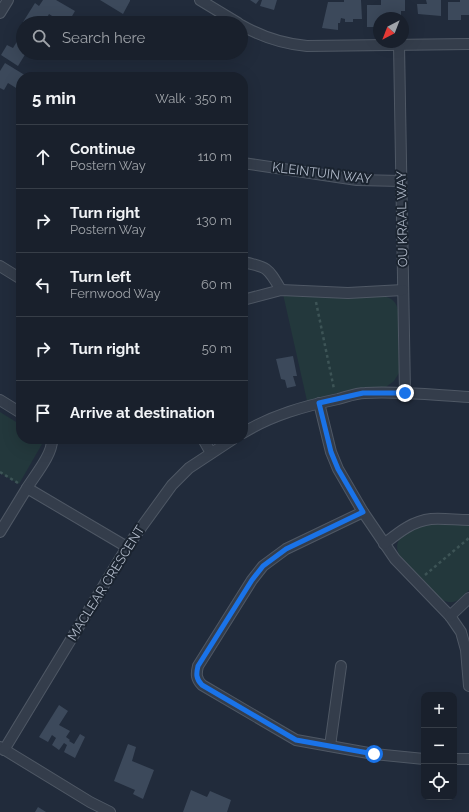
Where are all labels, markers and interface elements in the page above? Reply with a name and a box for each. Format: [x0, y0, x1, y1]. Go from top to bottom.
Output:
north arrow [373, 12, 409, 48]
search box [16, 16, 248, 60]
icon: search [30, 27, 52, 49]
text: Search here [62, 29, 145, 47]
text: 5 min [32, 88, 76, 108]
text: Walk · 350 m [155, 91, 232, 106]
text: Continue [70, 140, 135, 158]
icon: ahead [32, 146, 54, 168]
text: 110 m [198, 149, 232, 164]
text: Postern Way [70, 158, 146, 173]
street label: KLEINTUIN WAY [271, 159, 373, 187]
street label: OU KRAAL WAY [394, 170, 410, 267]
text: Turn right [70, 204, 140, 222]
icon: right [32, 210, 54, 232]
text: 130 m [196, 213, 232, 228]
text: Postern Way [70, 222, 146, 237]
text: Turn left [70, 268, 131, 286]
icon: left [32, 274, 54, 296]
text: 60 m [201, 277, 232, 292]
text: Fernwood Way [70, 286, 160, 301]
icon: right [32, 338, 54, 360]
text: Turn right [70, 340, 140, 358]
text: 50 m [202, 341, 232, 356]
route end [396, 384, 414, 402]
icon: arrive [32, 402, 54, 424]
text: Arrive at destination [70, 404, 215, 422]
street label: MACLEAR CRESCENT [64, 523, 148, 643]
map controls [421, 692, 457, 800]
button: + [421, 692, 457, 728]
button: − [421, 728, 457, 764]
route start [365, 745, 383, 763]
button: locate [421, 764, 457, 800]

